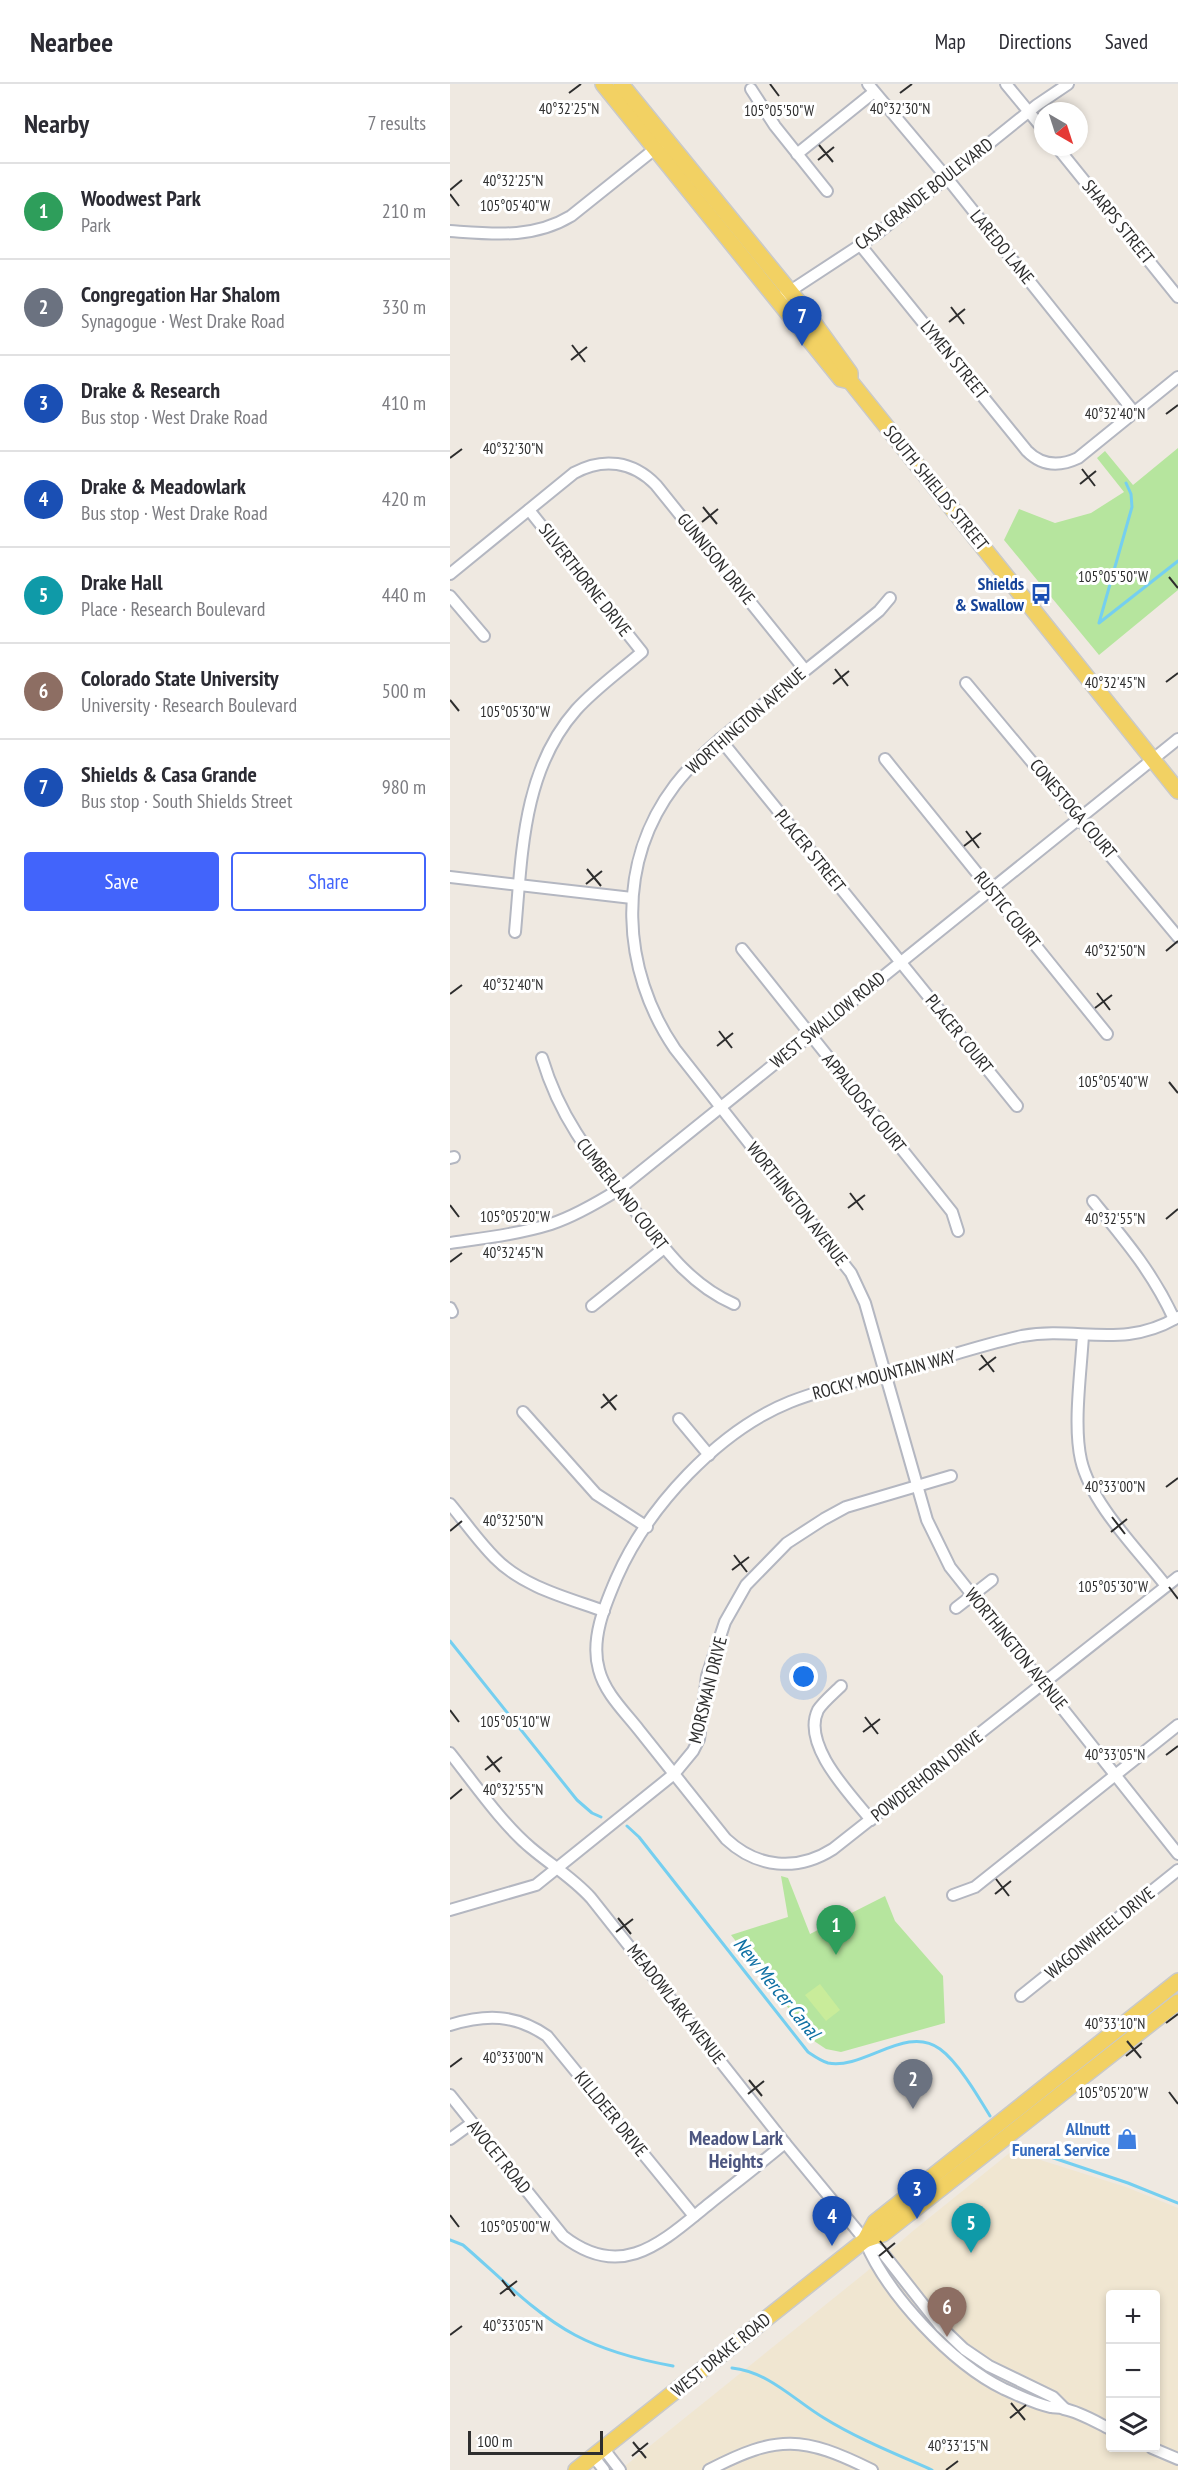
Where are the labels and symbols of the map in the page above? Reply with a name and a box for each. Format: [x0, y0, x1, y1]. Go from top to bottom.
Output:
text: 40°32'25"N [539, 99, 599, 118]
text: 40°32'30"N [870, 99, 930, 118]
text: 105°05'50"W [744, 101, 814, 120]
north arrow [1034, 102, 1088, 156]
street label: CASA GRANDE BOULEVARD [850, 132, 997, 255]
text: 40°32'25"N [483, 171, 543, 190]
street label: SHARPS STREET [1077, 175, 1159, 269]
text: 105°05'40"W [480, 196, 550, 215]
street label: LAREDO LANE [965, 205, 1039, 289]
pin: 7 [782, 296, 822, 346]
street label: LYMEN STREET [916, 316, 993, 404]
text: 40°32'40"N [1085, 404, 1145, 423]
street label: SOUTH SHIELDS STREET [879, 421, 994, 555]
text: 40°32'30"N [483, 439, 543, 458]
street label: GUNNISON DRIVE [672, 508, 760, 609]
street label: SILVERTHORNE DRIVE [534, 518, 637, 641]
text: 105°05'50"W [1078, 567, 1148, 586]
place label: Shields & Swallow [955, 572, 1024, 616]
bus stop icon: Shields & Swallow [1029, 582, 1053, 606]
street label: WORTHINGTON AVENUE [681, 662, 810, 779]
text: 40°32'45"N [1085, 673, 1145, 692]
text: 105°05'30"W [480, 702, 550, 721]
street label: CONESTOGA COURT [1025, 754, 1122, 863]
street label: PLACER STREET [770, 805, 851, 897]
street label: RUSTIC COURT [969, 867, 1045, 953]
text: 40°32'50"N [1085, 941, 1145, 960]
street label: WEST SWALLOW ROAD [766, 966, 890, 1073]
text: 40°32'40"N [483, 975, 543, 994]
street label: PLACER COURT [920, 989, 998, 1078]
street label: APPALOOSA COURT [817, 1048, 911, 1157]
text: 105°05'40"W [1078, 1072, 1148, 1091]
street label: CUMBERLAND COURT [571, 1133, 673, 1254]
street label: WORTHINGTON AVENUE [742, 1137, 853, 1270]
text: 105°05'20"W [480, 1207, 550, 1226]
text: 40°32'55"N [1085, 1209, 1145, 1228]
text: 40°32'45"N [483, 1243, 543, 1262]
street label: ROCKY MOUNTAIN WAY [810, 1344, 959, 1405]
text: 40°33'00"N [1085, 1477, 1145, 1496]
text: 40°32'50"N [483, 1511, 543, 1530]
text: 105°05'30"W [1078, 1577, 1148, 1596]
street label: WORTHINGTON AVENUE [960, 1583, 1073, 1715]
street label: MORSMAN DRIVE [683, 1634, 732, 1746]
your location [789, 1662, 818, 1691]
text: 105°05'10"W [480, 1712, 550, 1731]
street label: POWDERHORN DRIVE [866, 1725, 987, 1826]
text: 40°33'05"N [1085, 1745, 1145, 1764]
text: 40°32'55"N [483, 1780, 543, 1799]
street label: WAGONWHEEL DRIVE [1040, 1881, 1159, 1984]
pin: 1 [816, 1906, 856, 1955]
water label: New Mercer Canal [728, 1932, 828, 2046]
street label: MEADOWLARK AVENUE [622, 1939, 730, 2068]
text: 40°33'10"N [1085, 2014, 1145, 2033]
text: 40°33'00"N [483, 2048, 543, 2067]
pin: 2 [894, 2060, 932, 2109]
street label: KILLDEER DRIVE [570, 2066, 653, 2161]
text: 105°05'20"W [1078, 2083, 1148, 2102]
street label: AVOCET ROAD [463, 2115, 536, 2198]
place label: Allnutt Funeral Service [1012, 2117, 1111, 2161]
district label: Meadow Lark Heights [689, 2125, 784, 2174]
shop icon: Allnutt Funeral Service [1115, 2127, 1139, 2151]
pin: 3 [898, 2170, 936, 2219]
pin: 4 [812, 2196, 851, 2246]
pin: 5 [952, 2204, 990, 2253]
text: 105°05'00"W [480, 2217, 550, 2236]
pin: 6 [928, 2288, 966, 2337]
street label: WEST DRAKE ROAD [666, 2308, 775, 2402]
text: 40°33'05"N [483, 2316, 543, 2335]
scale bar [468, 2428, 603, 2456]
text: 40°33'15"N [928, 2436, 988, 2455]

